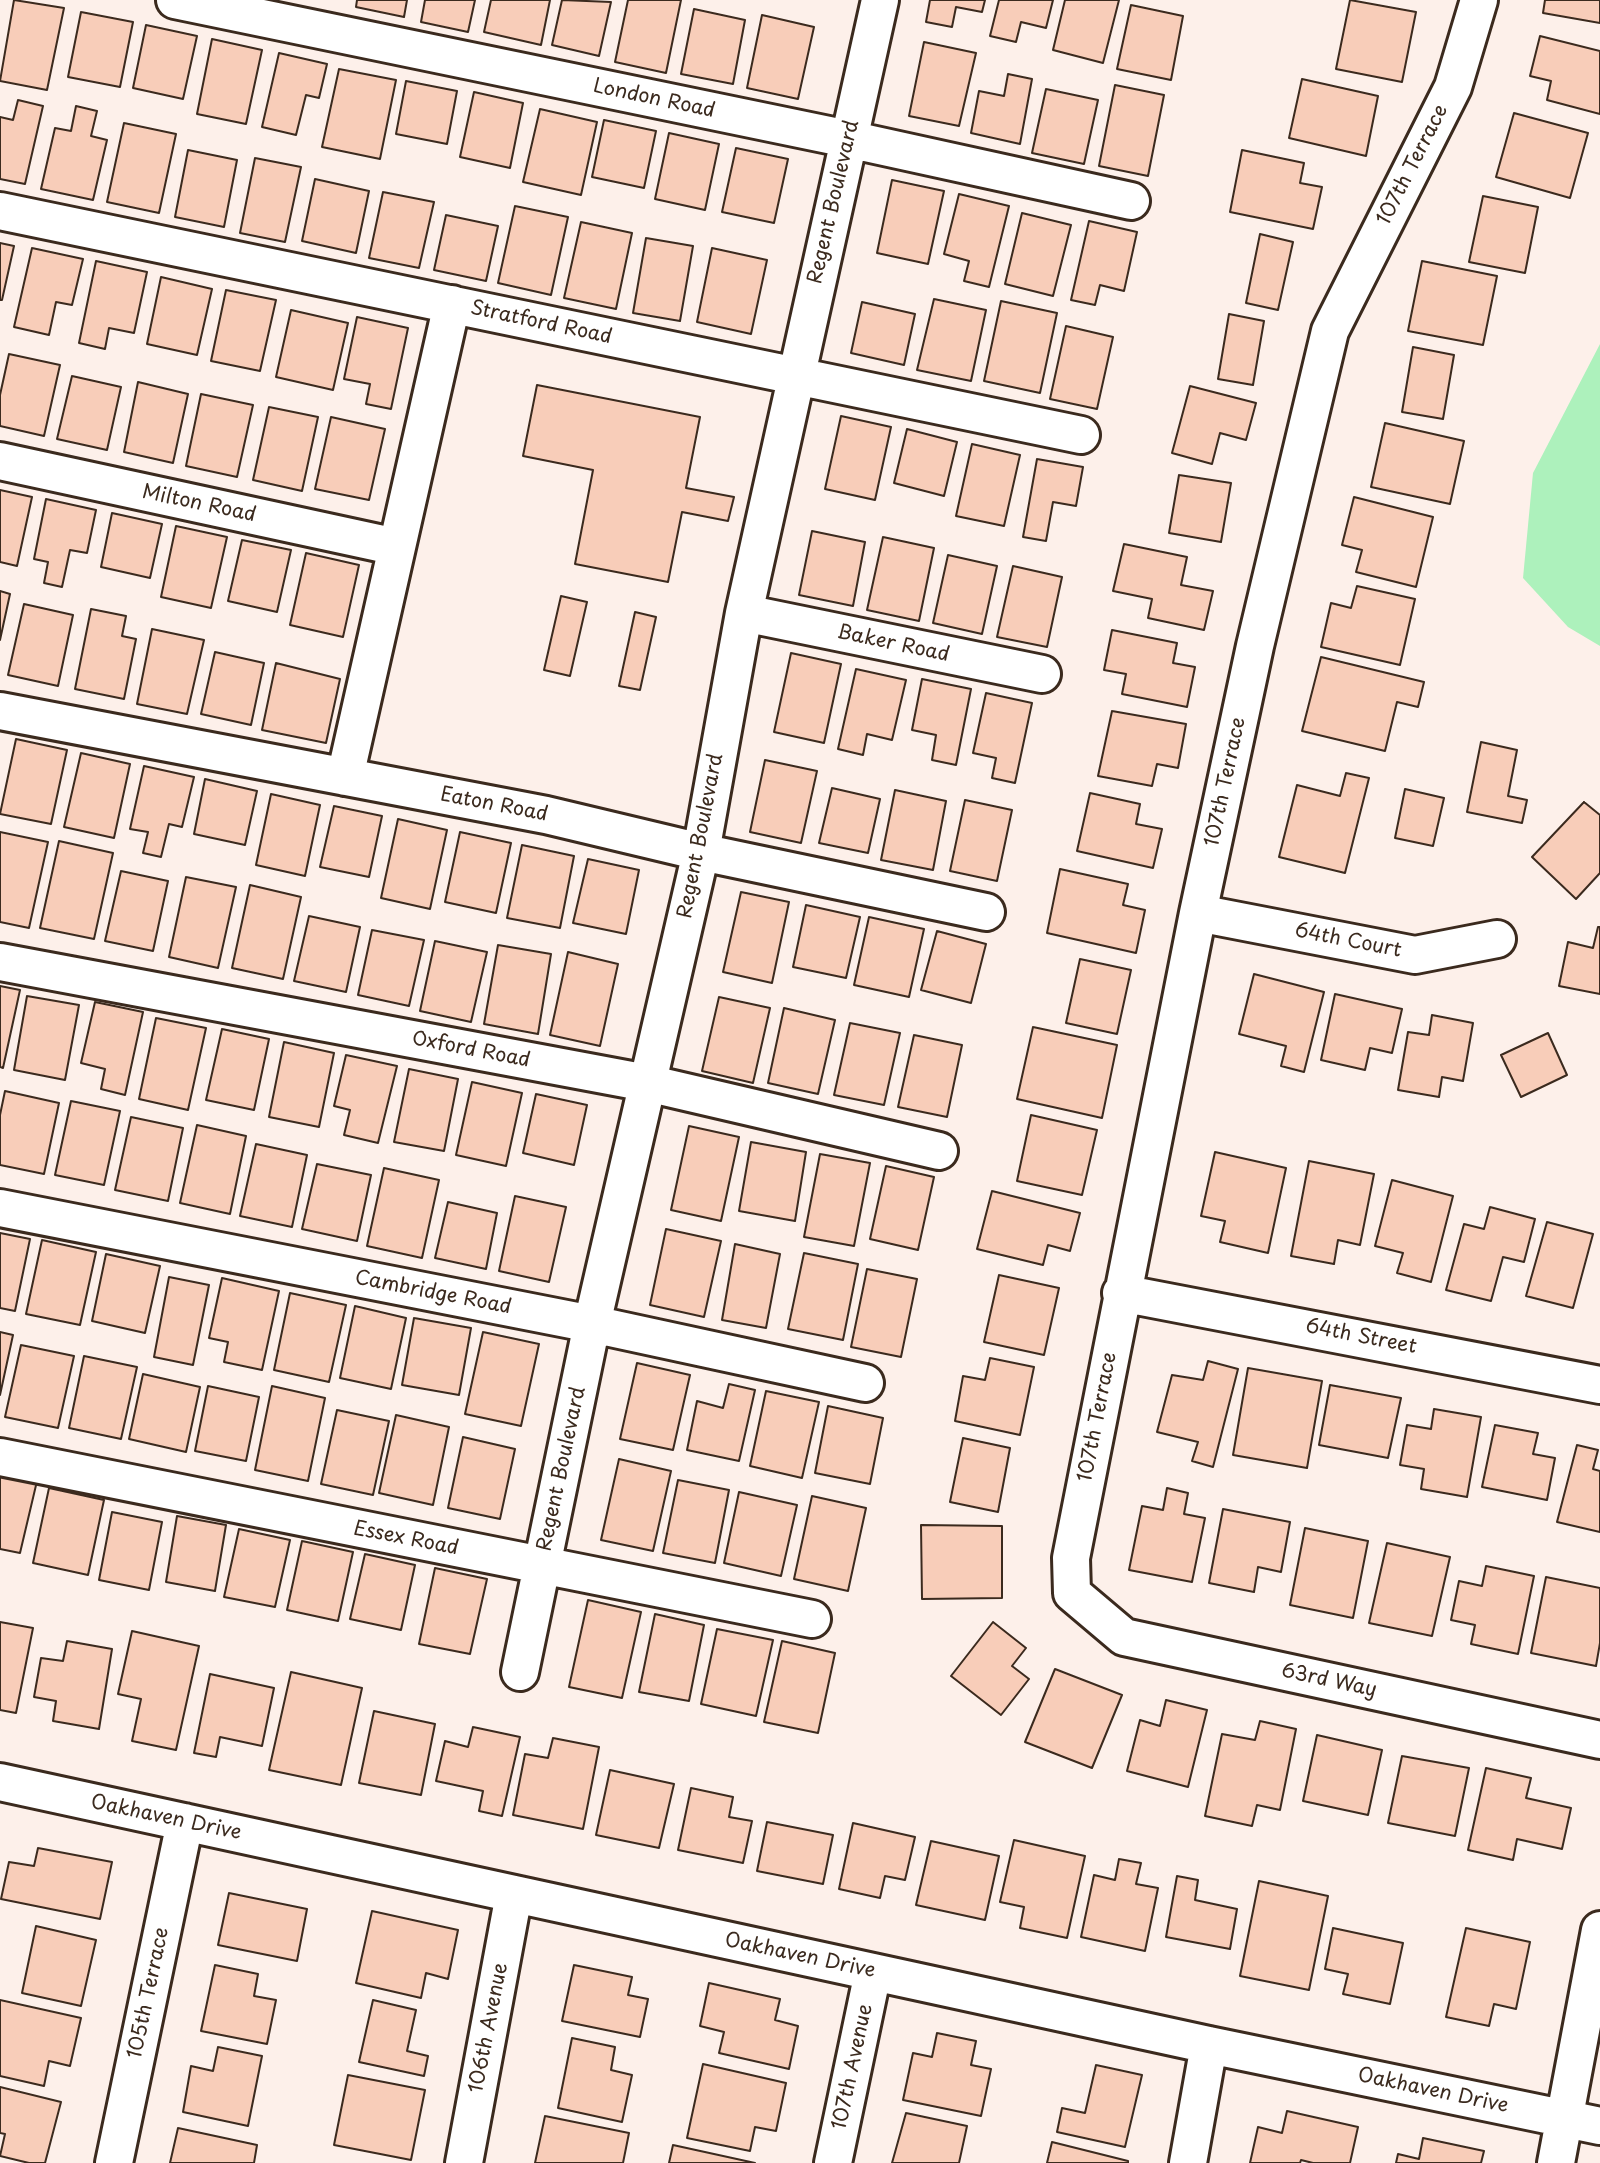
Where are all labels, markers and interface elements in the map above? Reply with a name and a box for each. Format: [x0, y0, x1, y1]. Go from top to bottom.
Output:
street label: London Road [591, 74, 717, 124]
street label: 107th Terrace [1372, 101, 1454, 229]
street label: Regent Boulevard [803, 118, 865, 286]
street label: Stratford Road [468, 296, 614, 350]
street label: Milton Road [140, 480, 258, 528]
street label: Baker Road [835, 620, 951, 668]
street label: 107th Terrace [1201, 715, 1251, 849]
street label: Regent Boulevard [673, 752, 729, 920]
street label: Eaton Road [438, 783, 550, 827]
street label: 64th Court [1293, 919, 1403, 963]
street label: Oxford Road [410, 1027, 532, 1073]
street label: Cambridge Road [353, 1266, 513, 1320]
street label: 64th Street [1303, 1314, 1419, 1360]
street label: 107th Terrace [1074, 1350, 1122, 1484]
street label: Regent Boulevard [533, 1385, 591, 1553]
street label: Essex Road [351, 1517, 461, 1561]
street label: 63rd Way [1279, 1659, 1379, 1703]
street label: Oakhaven Drive [89, 1790, 243, 1846]
street label: 105th Terrace [123, 1925, 175, 2061]
street label: Oakhaven Drive [723, 1928, 877, 1984]
street label: 106th Avenue [465, 1961, 513, 2095]
street label: 107th Avenue [828, 2002, 878, 2132]
street label: Oakhaven Drive [1356, 2063, 1510, 2119]

